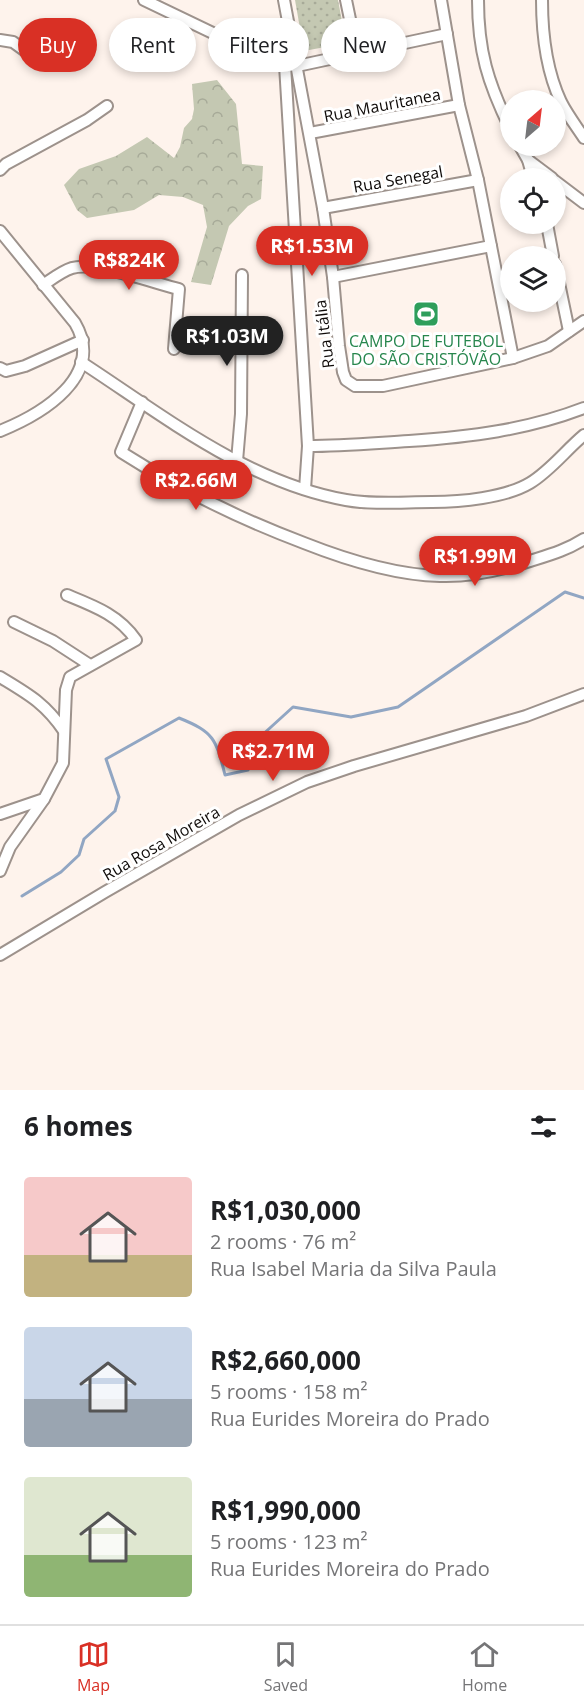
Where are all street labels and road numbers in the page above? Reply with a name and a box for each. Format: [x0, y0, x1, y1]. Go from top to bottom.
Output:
street label: Rua Mauritanea [322, 83, 442, 127]
street label: Rua Senegal [351, 160, 445, 198]
street label: Rua Itália [309, 299, 339, 369]
street label: Rua Rosa Moreira [98, 800, 224, 886]

